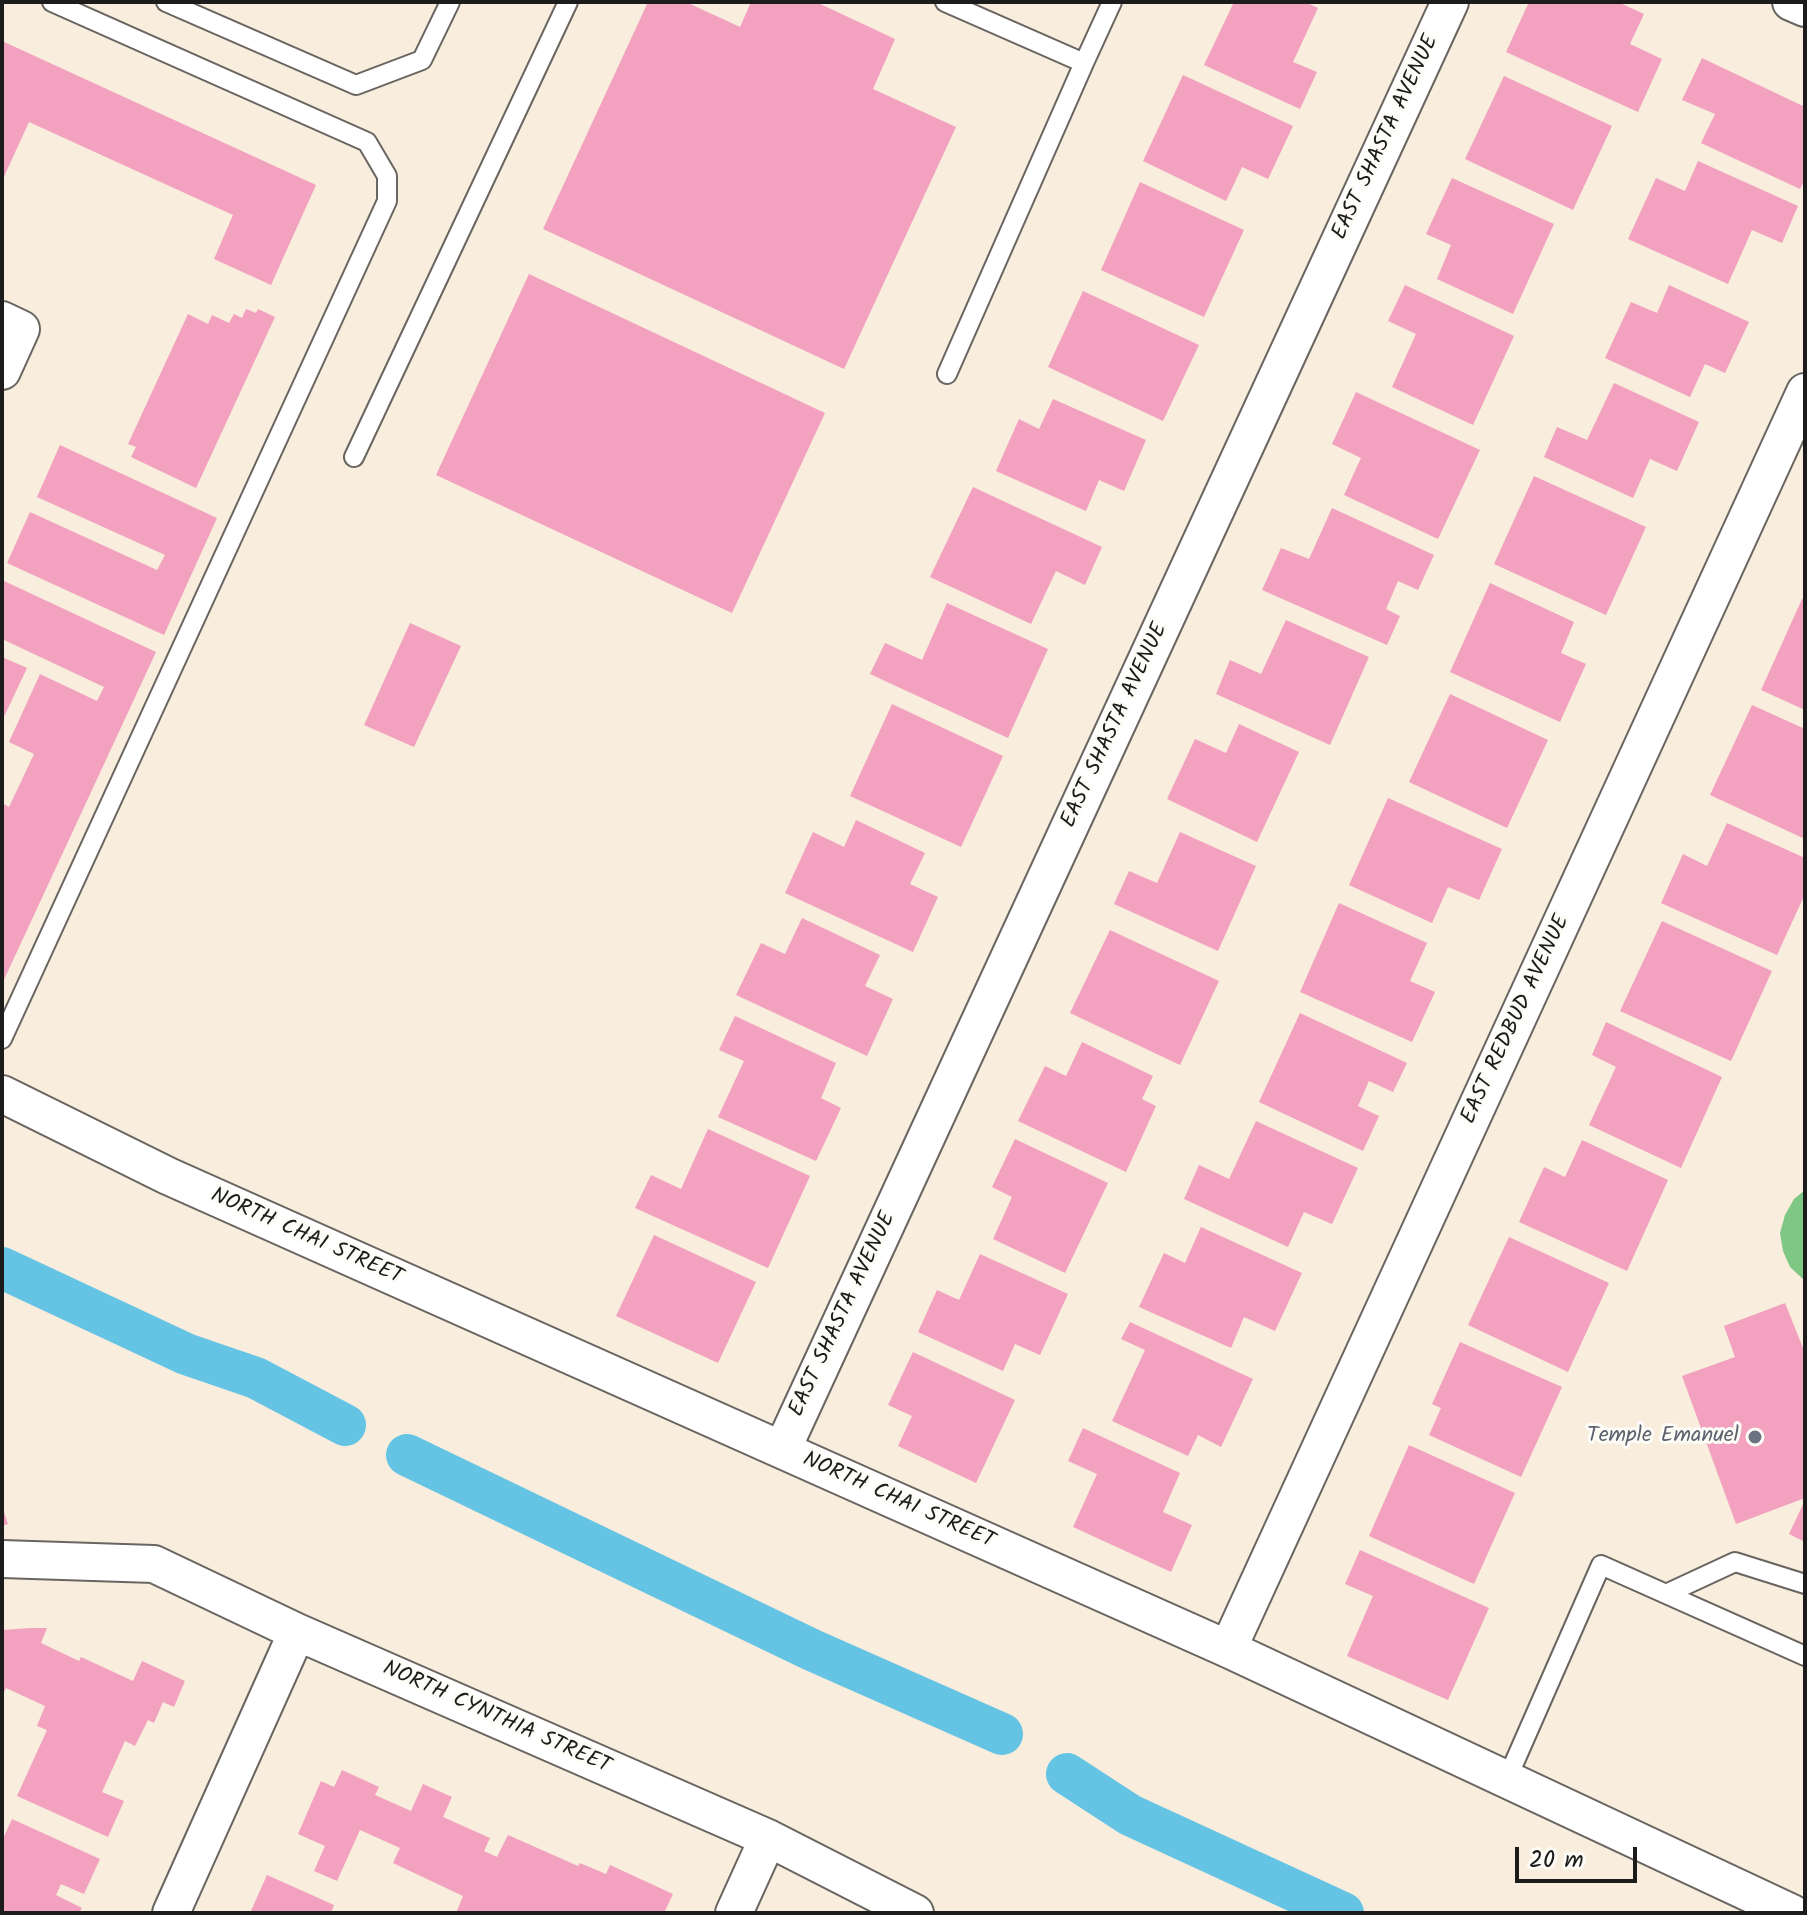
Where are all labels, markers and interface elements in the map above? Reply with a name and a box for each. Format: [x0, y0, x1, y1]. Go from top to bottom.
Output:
street label: EAST SHASTA AVENUE [1328, 31, 1446, 245]
street label: EAST SHASTA AVENUE [1057, 619, 1175, 833]
street label: EAST REDBUD AVENUE [1457, 911, 1577, 1129]
street label: NORTH CHAI STREET [206, 1184, 406, 1292]
street label: EAST SHASTA AVENUE [785, 1208, 903, 1422]
place label: Temple Emanuel [1587, 1424, 1739, 1450]
marker: Temple Emanuel [1746, 1428, 1764, 1446]
street label: NORTH CHAI STREET [798, 1448, 998, 1556]
street label: NORTH CYNTHIA STREET [378, 1657, 614, 1781]
scale bar [1519, 1831, 1641, 1881]
text: 20 m [1529, 1841, 1584, 1880]

